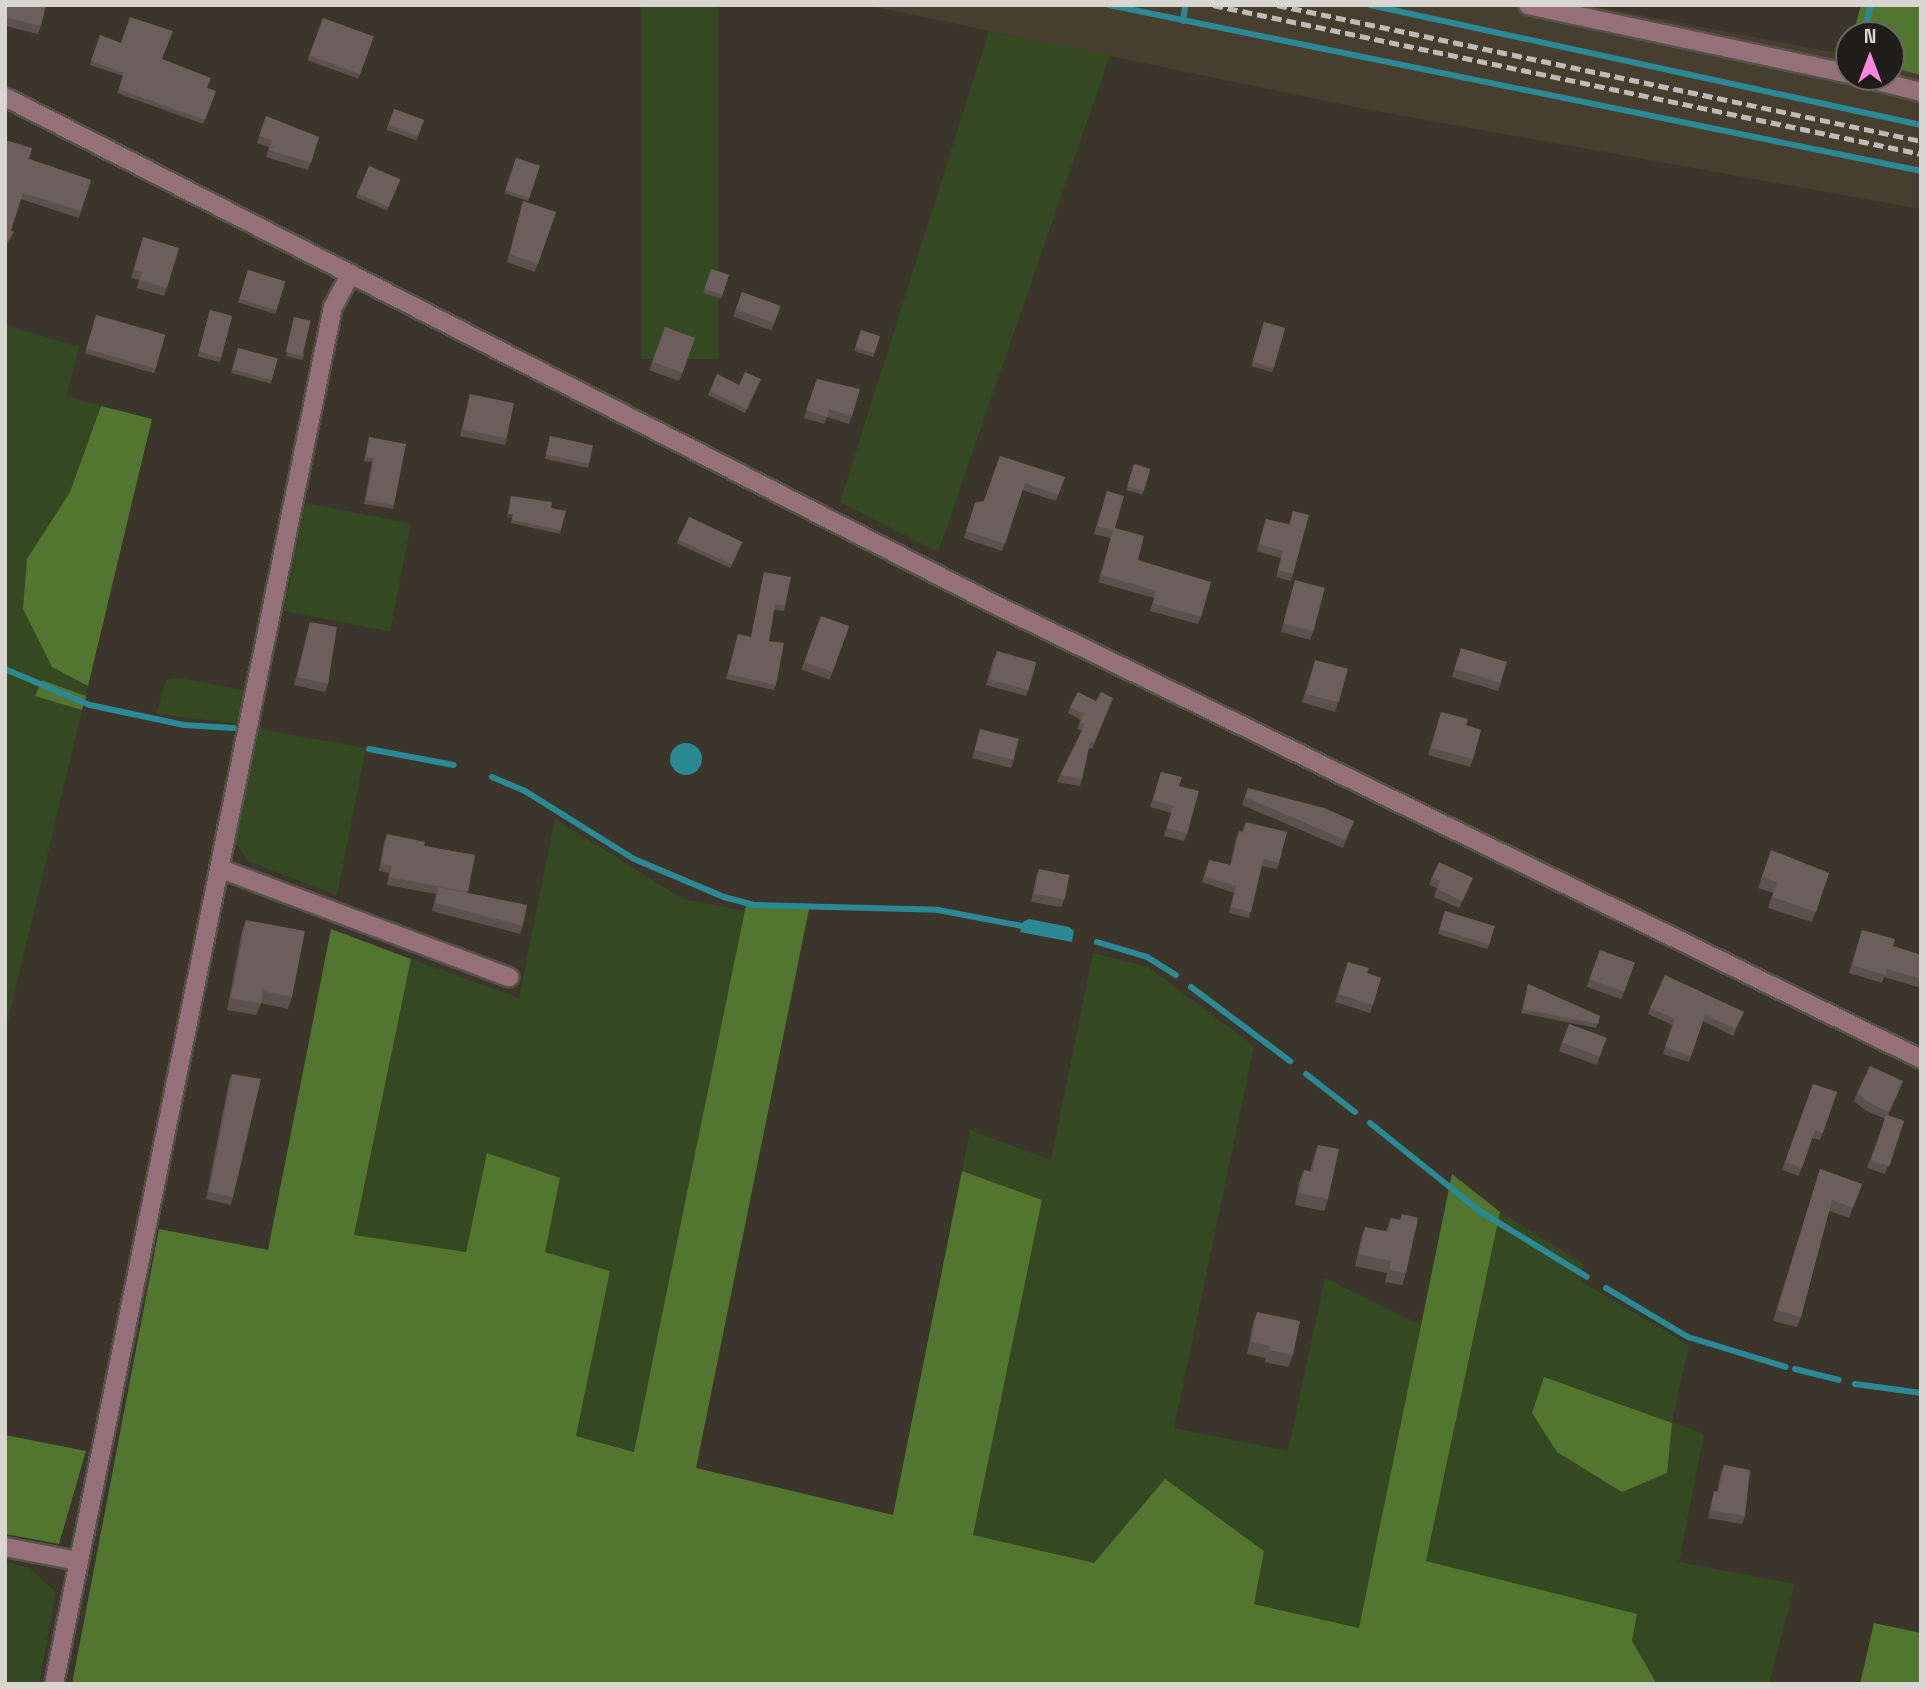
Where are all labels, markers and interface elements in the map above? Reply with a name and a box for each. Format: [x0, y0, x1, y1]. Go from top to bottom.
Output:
north arrow [1835, 21, 1905, 91]
text: N [1864, 24, 1876, 49]

